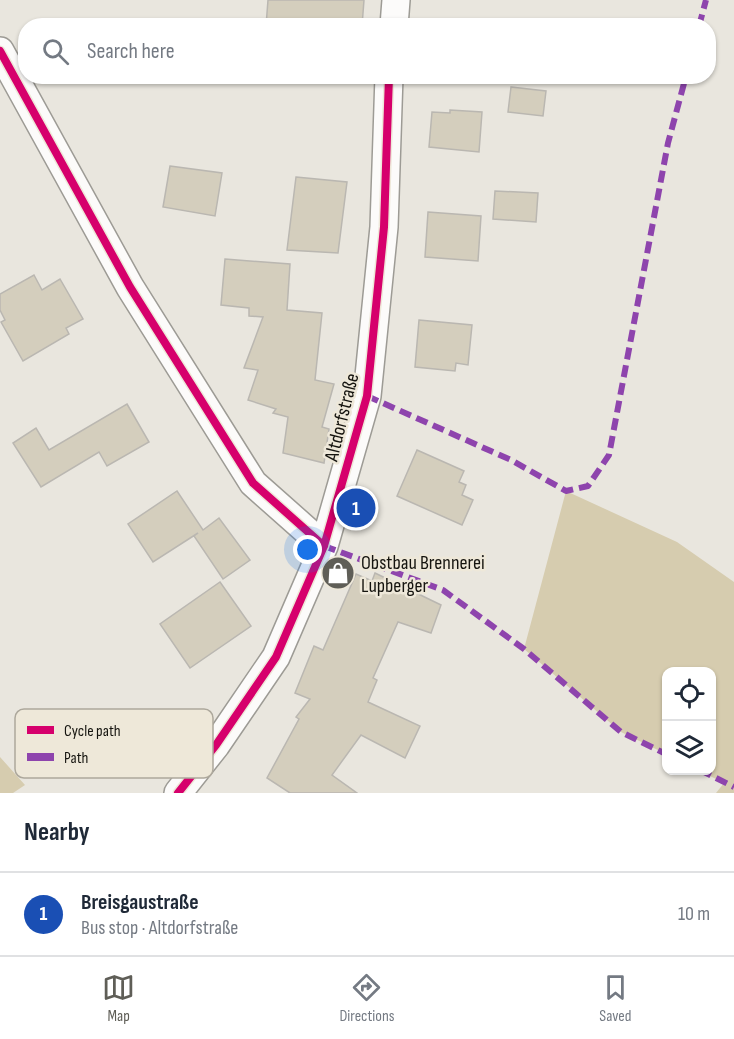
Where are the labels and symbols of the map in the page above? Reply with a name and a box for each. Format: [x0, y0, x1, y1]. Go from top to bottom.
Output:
street label: Altdorfstraße [319, 371, 364, 465]
pin: 1 [336, 486, 376, 530]
your location [293, 535, 322, 564]
place label: Obstbau Brennerei Lupberger [361, 551, 485, 598]
shop icon: Obstbau Brennerei Lupberger [320, 555, 356, 591]
legend [15, 709, 213, 778]
text: Cycle path [64, 722, 121, 741]
text: Path [64, 749, 88, 768]

